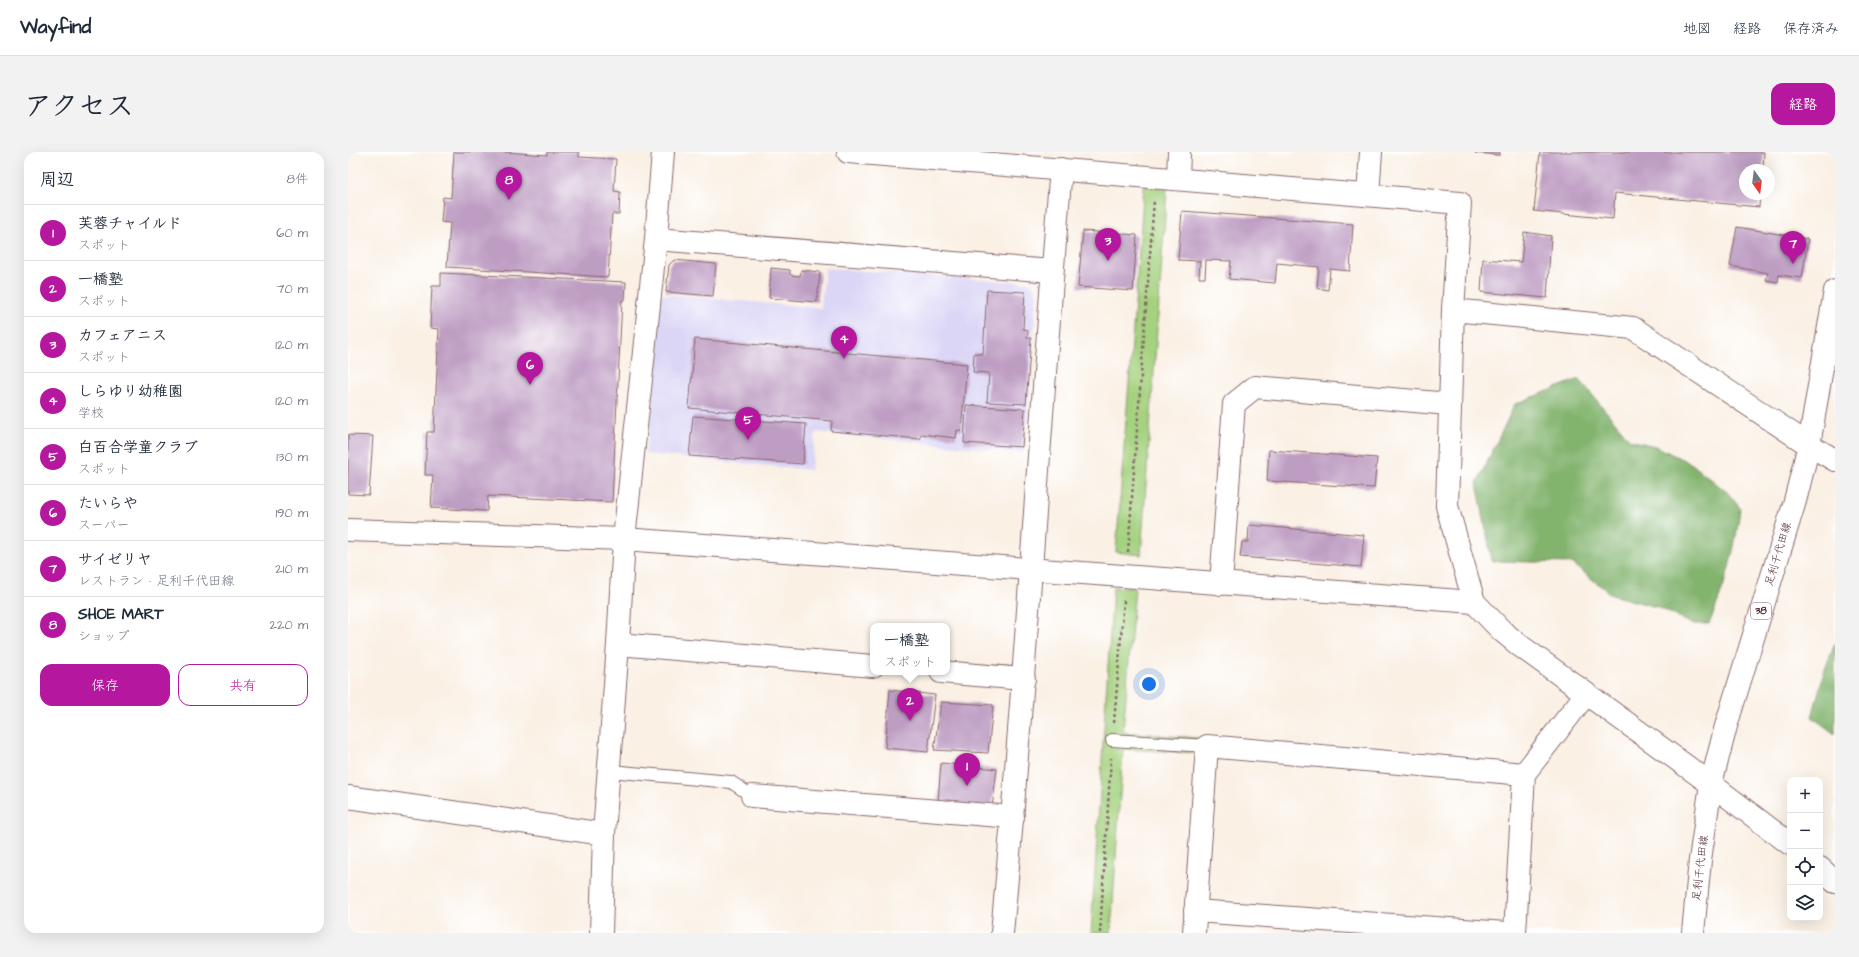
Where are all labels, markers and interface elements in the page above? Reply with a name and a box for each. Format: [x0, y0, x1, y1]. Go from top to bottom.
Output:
text: Wayfind [20, 14, 91, 41]
text: 地図 [1683, 19, 1711, 39]
text: 経路 [1733, 19, 1761, 39]
text: 保存済み [1783, 19, 1839, 39]
button: 経路 [1771, 83, 1835, 125]
text: アクセス [24, 87, 134, 126]
north arrow [1739, 164, 1775, 200]
pin: 8 [496, 167, 522, 200]
text: 周辺 [40, 168, 74, 192]
text: 8件 [287, 170, 308, 188]
text: 芙蓉チャイルド [78, 213, 182, 234]
text: 1 [52, 224, 54, 242]
text: 60 m [276, 224, 308, 242]
pin: 3 [1095, 228, 1121, 261]
pin: 7 [1780, 231, 1806, 264]
text: スポット [78, 236, 130, 254]
text: 一橋塾 [78, 269, 123, 290]
text: 2 [49, 280, 57, 298]
text: 70 m [276, 280, 308, 298]
text: スポット [78, 292, 130, 310]
text: カフェアニス [78, 325, 167, 346]
pin: 4 [831, 326, 857, 359]
text: 3 [50, 336, 56, 354]
text: 120 m [275, 336, 308, 354]
text: スポット [78, 348, 130, 366]
pin: 6 [517, 352, 543, 385]
text: しらゆり幼稚園 [78, 381, 183, 402]
text: 4 [49, 392, 57, 410]
text: 120 m [275, 392, 308, 410]
text: 学校 [78, 404, 104, 422]
pin: 5 [735, 407, 761, 440]
text: 白百合学童クラブ [78, 437, 198, 458]
text: 5 [48, 448, 58, 466]
text: 130 m [276, 448, 308, 466]
text: スポット [78, 460, 130, 478]
text: たいらや [78, 493, 138, 514]
text: 6 [49, 504, 57, 522]
text: 190 m [275, 504, 308, 522]
text: スーパー [78, 516, 129, 534]
street label: 足利千代田線 [1761, 520, 1795, 588]
text: サイゼリヤ [78, 549, 152, 570]
text: 7 [49, 560, 57, 578]
text: 210 m [275, 560, 308, 578]
text: レストラン · 足利千代田線 [78, 572, 234, 590]
road number: 38 [1751, 603, 1771, 619]
text: SHOE MART [78, 604, 164, 625]
text: 8 [49, 616, 57, 634]
text: 220 m [270, 616, 308, 634]
popup [870, 623, 950, 675]
text: ショップ [78, 627, 129, 645]
text: 一橋塾 [884, 630, 929, 651]
text: スポット [884, 653, 936, 671]
button: 保存 [40, 664, 170, 706]
button: 共有 [178, 664, 308, 706]
your location [1139, 674, 1159, 694]
pin: 2 [897, 688, 923, 721]
pin: 1 [954, 753, 980, 786]
map controls [1787, 777, 1823, 921]
button: + [1787, 777, 1823, 813]
button: − [1787, 813, 1823, 849]
street label: 足利千代田線 [1689, 834, 1711, 902]
button: locate [1787, 849, 1823, 885]
button: layers [1787, 885, 1823, 921]

